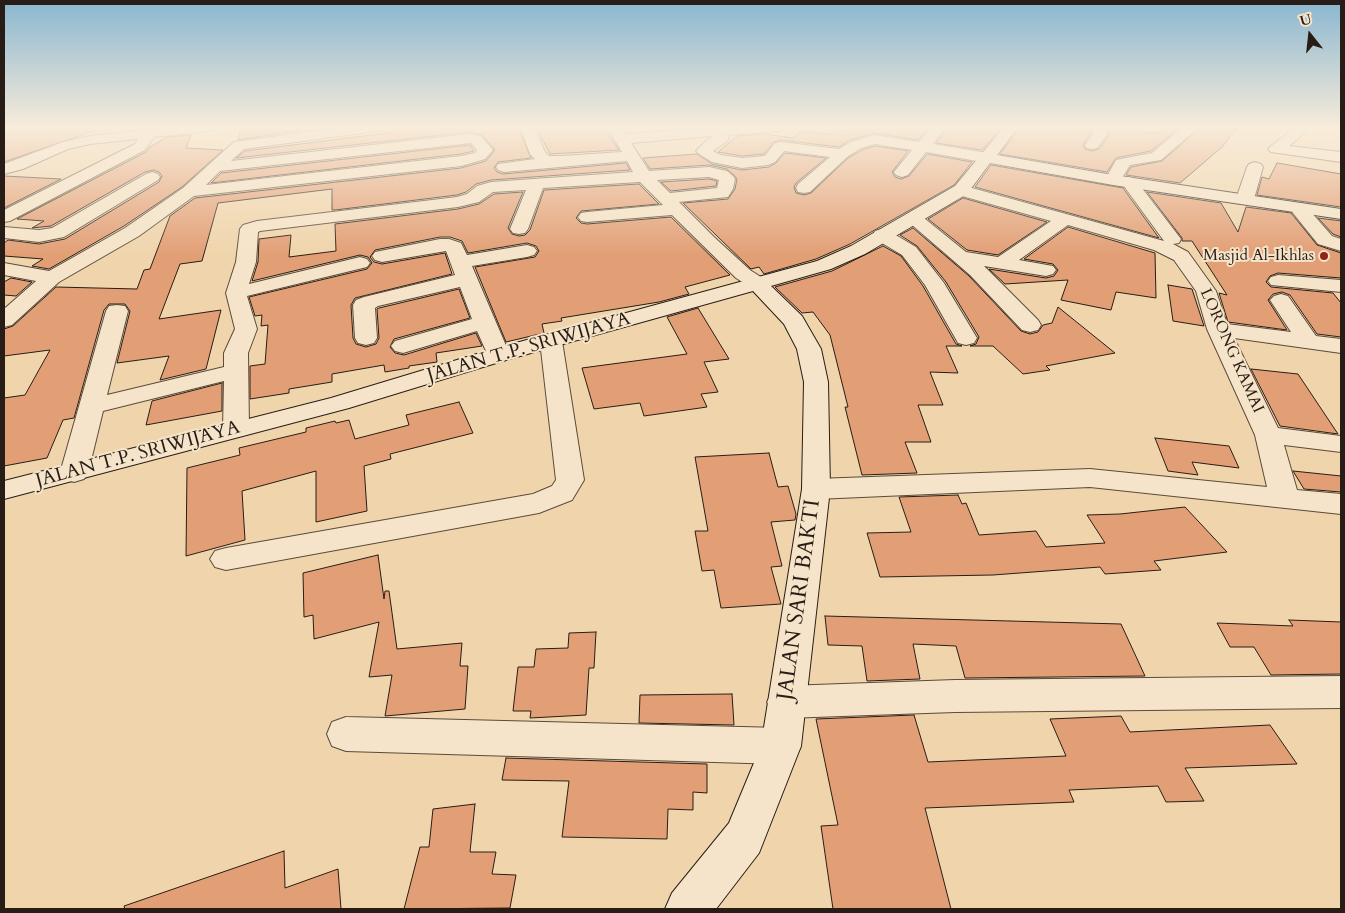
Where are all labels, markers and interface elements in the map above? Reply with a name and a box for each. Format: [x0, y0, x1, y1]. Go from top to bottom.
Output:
text: U [1298, 9, 1314, 31]
north arrow [1285, 10, 1335, 60]
place label: Masjid Al-Ikhlas [1203, 246, 1314, 266]
marker: Masjid Al-Ikhlas [1318, 250, 1330, 262]
street label: LORONG KAMAI [1195, 286, 1267, 416]
street label: JALAN T.P. SRIWIJAYA [425, 308, 633, 388]
street label: JALAN T.P. SRIWIJAYA [33, 417, 243, 493]
street label: JALAN SARI BAKTI [773, 498, 827, 702]

